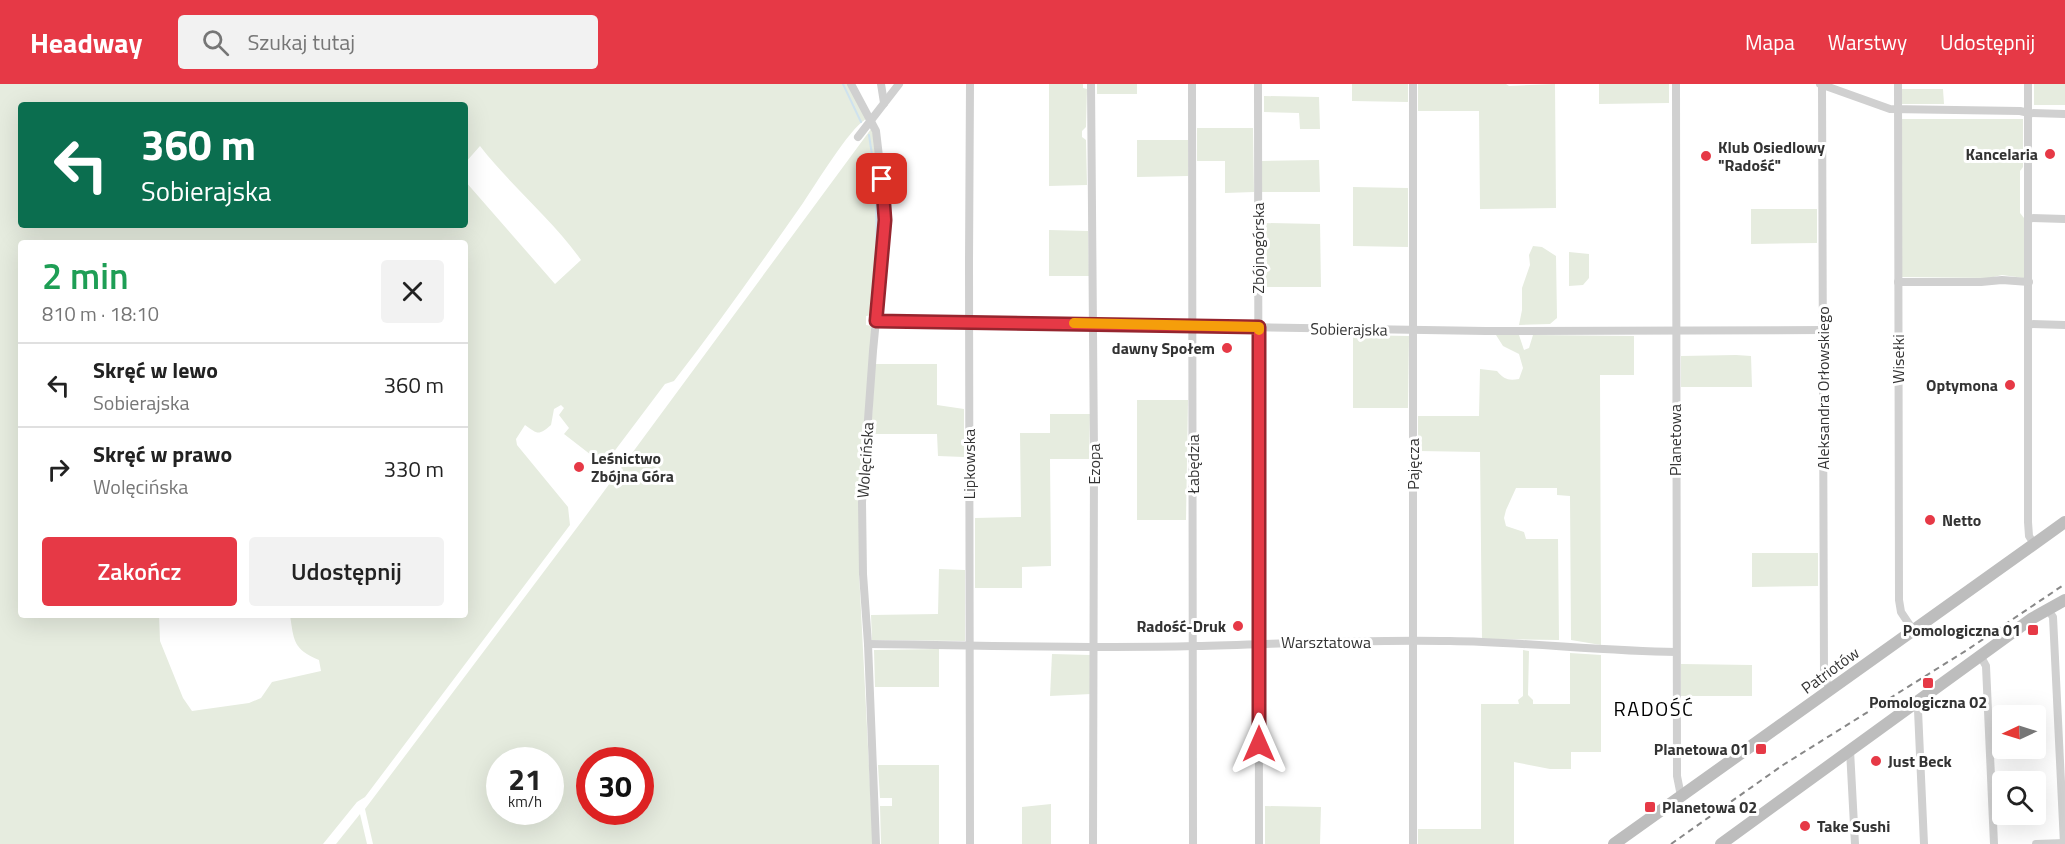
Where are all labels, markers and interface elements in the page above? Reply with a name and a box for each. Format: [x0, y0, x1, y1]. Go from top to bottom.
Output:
search box [178, 15, 598, 69]
text: Headway [30, 21, 142, 64]
text: Szukaj tutaj [247, 25, 355, 59]
icon: search [199, 26, 232, 59]
text: Mapa [1745, 26, 1795, 58]
text: Warstwy [1828, 26, 1907, 58]
text: Udostępnij [1940, 26, 2035, 58]
text: 360 m [141, 112, 256, 176]
icon: left [42, 126, 120, 204]
place label: Klub Osiedlowy "Radość" [1718, 135, 1825, 177]
place label: Kancelaria [1966, 142, 2038, 166]
marker: Kancelaria [2043, 147, 2057, 161]
marker: Klub Osiedlowy "Radość" [1699, 149, 1713, 163]
pin [856, 153, 907, 204]
icon: arrive [865, 162, 898, 195]
text: Sobierajska [141, 170, 271, 211]
street label: Zbójnogórska [1246, 202, 1270, 294]
text: 2 min [42, 248, 129, 303]
button: close [381, 260, 444, 323]
text: 810 m · 18:10 [42, 298, 159, 329]
street label: Aleksandra Orłowskiego [1811, 306, 1835, 470]
street label: Sobierajska [1310, 316, 1388, 342]
street label: Wisełki [1886, 334, 1910, 384]
place label: dawny Społem [1112, 336, 1215, 360]
marker: dawny Społem [1220, 341, 1234, 355]
text: Skręć w lewo [93, 353, 218, 387]
text: 360 m [384, 368, 444, 402]
icon: left [42, 369, 75, 402]
place label: Optymona [1926, 373, 1998, 397]
marker: Optymona [2003, 378, 2017, 392]
text: Sobierajska [93, 387, 190, 418]
street label: Planetowa [1663, 404, 1687, 476]
street label: Wolęcińska [850, 421, 880, 499]
street label: Lipkowska [957, 429, 981, 499]
street label: Łabędzia [1181, 434, 1205, 495]
text: Skręć w prawo [93, 437, 232, 471]
street label: Pajęcza [1401, 438, 1425, 490]
street label: Ezopa [1082, 444, 1106, 484]
place label: Leśnictwo Zbójna Góra [591, 446, 674, 488]
text: 330 m [384, 452, 444, 486]
icon: right [42, 453, 75, 486]
marker: Leśnictwo Zbójna Góra [572, 460, 586, 474]
text: Wolęcińska [93, 471, 188, 502]
place label: Netto [1942, 508, 1981, 532]
marker: Netto [1923, 513, 1937, 527]
button: Zakończ [42, 537, 237, 606]
button: Udostępnij [249, 537, 444, 606]
place label: Radość-Druk [1136, 614, 1227, 638]
place label: Pomologiczna 01 [1903, 618, 2021, 642]
marker: Radość-Druk [1231, 619, 1245, 633]
marker: Pomologiczna 01 [2026, 623, 2040, 637]
street label: Warsztatowa [1281, 630, 1371, 654]
street label: Patriotów [1796, 641, 1864, 699]
marker: Pomologiczna 02 [1921, 676, 1935, 690]
place label: Pomologiczna 02 [1869, 690, 1987, 714]
district label: RADOŚĆ [1614, 693, 1694, 724]
north arrow [1992, 705, 2046, 759]
map controls [1992, 705, 2046, 825]
position arrow [1227, 712, 1291, 776]
place label: Planetowa 01 [1654, 737, 1749, 761]
marker: Planetowa 01 [1754, 742, 1768, 756]
speed limit sign: 30 [576, 747, 654, 825]
place label: Just Beck [1888, 749, 1953, 773]
marker: Just Beck [1869, 754, 1883, 768]
text: 21 [508, 756, 542, 802]
button: search [1992, 771, 2046, 825]
text: km/h [508, 790, 542, 813]
place label: Planetowa 02 [1662, 795, 1757, 819]
marker: Planetowa 02 [1643, 800, 1657, 814]
place label: Take Sushi [1817, 814, 1890, 838]
marker: Take Sushi [1798, 819, 1812, 833]

